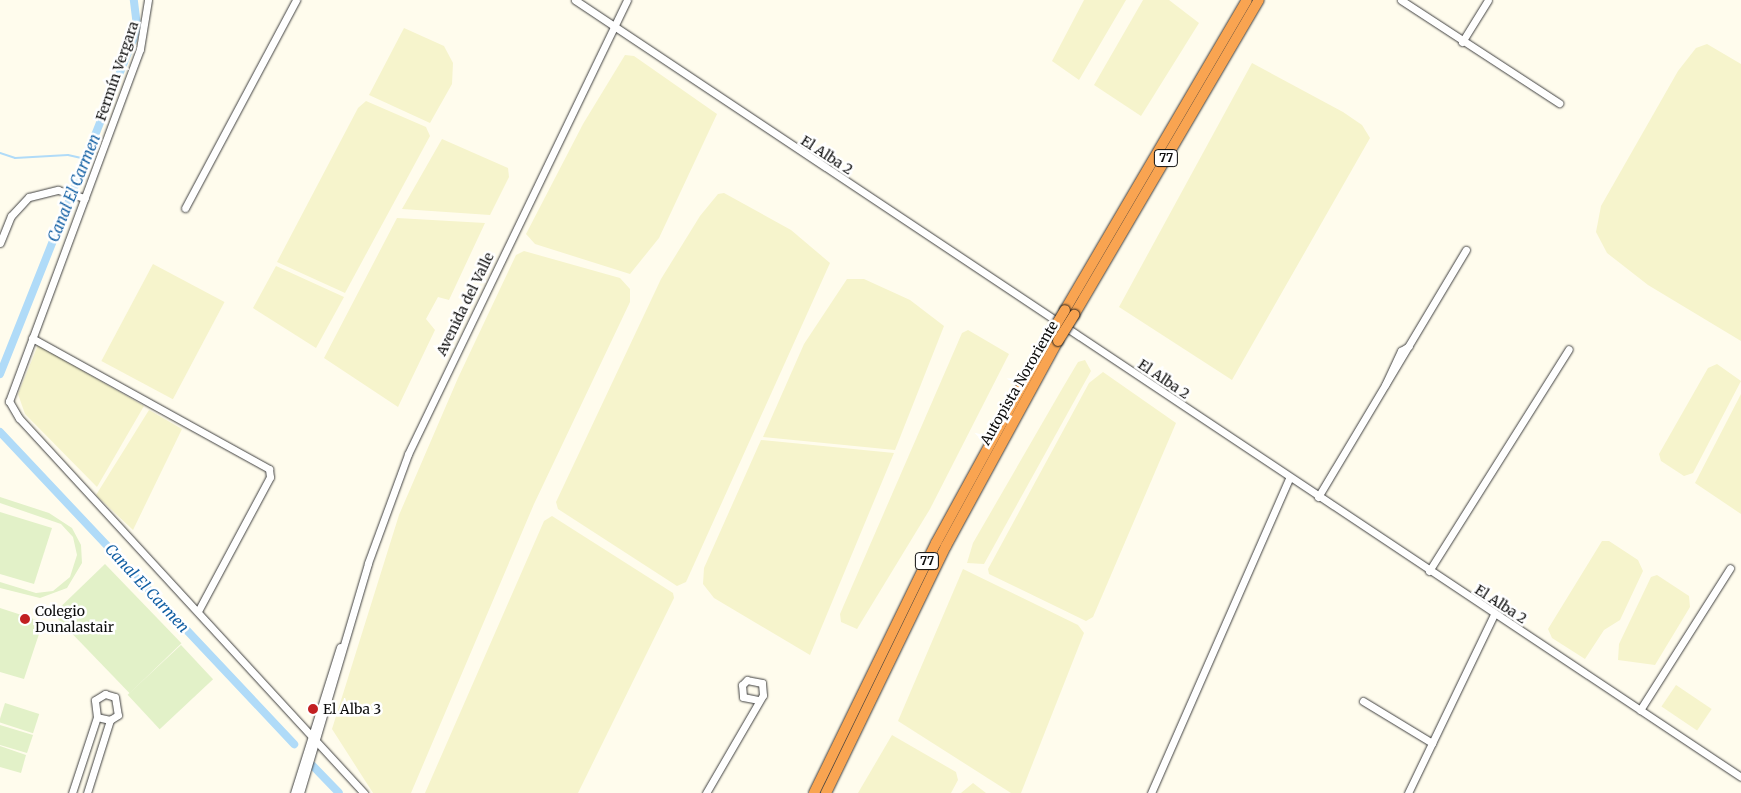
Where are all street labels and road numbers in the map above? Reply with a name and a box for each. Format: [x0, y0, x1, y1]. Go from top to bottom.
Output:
street label: Fermín Vergara [92, 19, 142, 123]
street label: El Alba 2 [798, 132, 856, 178]
road number: 77 [1154, 148, 1178, 168]
street label: Avenida del Valle [433, 250, 497, 358]
street label: Autopista Nororiente [977, 318, 1061, 448]
street label: El Alba 2 [1135, 356, 1193, 402]
road number: 77 [914, 552, 940, 570]
street label: El Alba 2 [1472, 581, 1530, 627]

